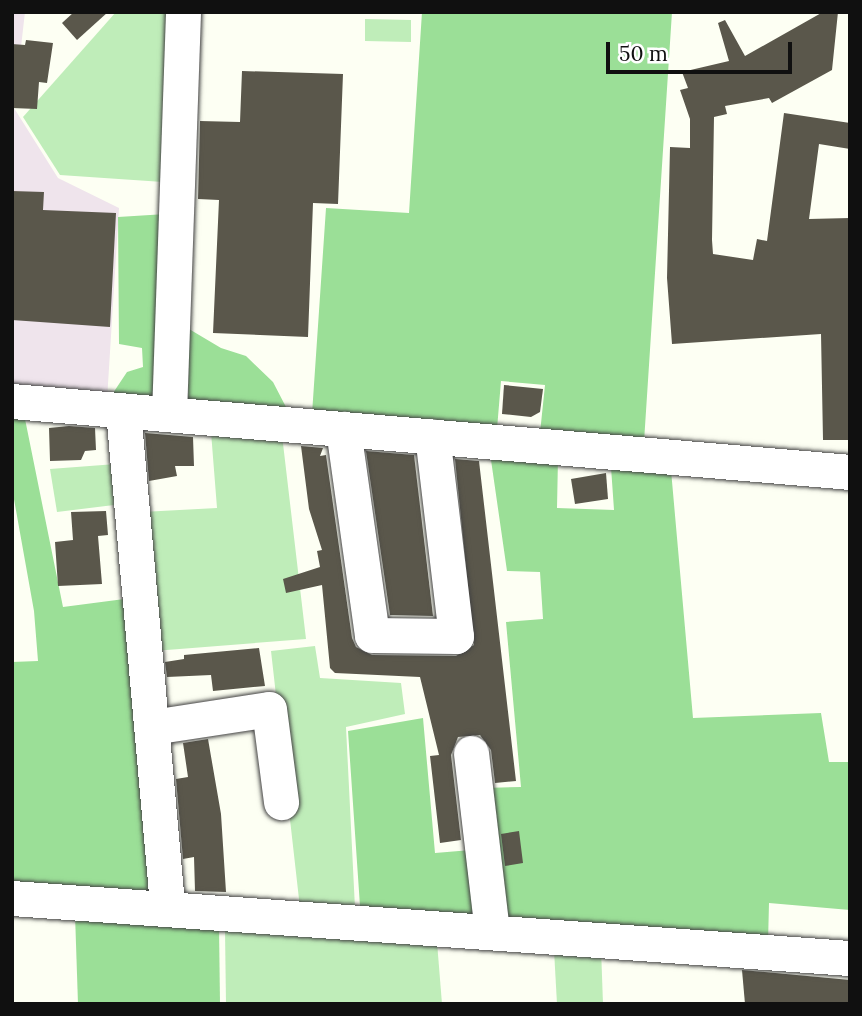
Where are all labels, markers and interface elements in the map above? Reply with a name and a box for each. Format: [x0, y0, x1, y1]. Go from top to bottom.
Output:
scale bar [610, 28, 796, 72]
text: 50 m [619, 40, 668, 67]

